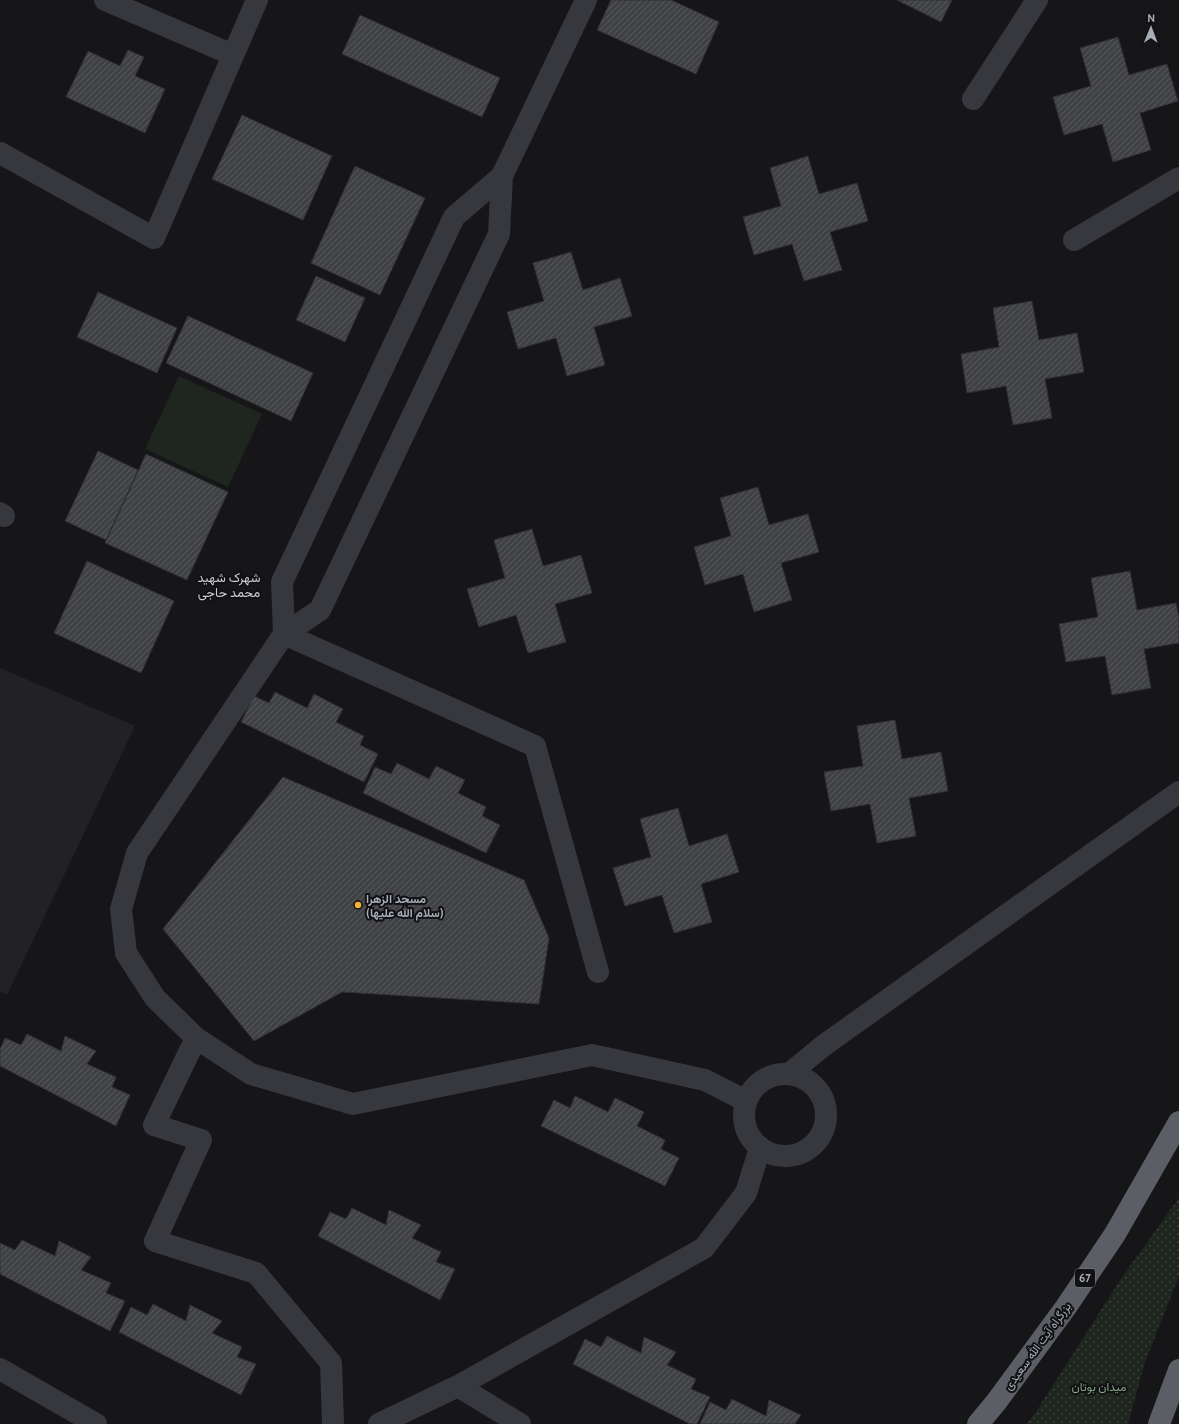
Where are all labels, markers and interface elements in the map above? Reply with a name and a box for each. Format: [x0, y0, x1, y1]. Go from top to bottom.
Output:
north arrow [1131, 8, 1171, 48]
text: N [1147, 11, 1155, 25]
district label: شهرک شهید محمد حاجی [197, 569, 261, 601]
place label: مسجد الزهرا (سلام الله علیها) [366, 891, 444, 921]
marker: مسجد الزهرا (سلام الله علیها) [353, 900, 363, 910]
road number: 67 [1075, 1269, 1095, 1287]
street label: بزرگراه آیت الله سعیدی [1000, 1299, 1075, 1393]
park label: میدان بوتان [1072, 1379, 1126, 1395]

